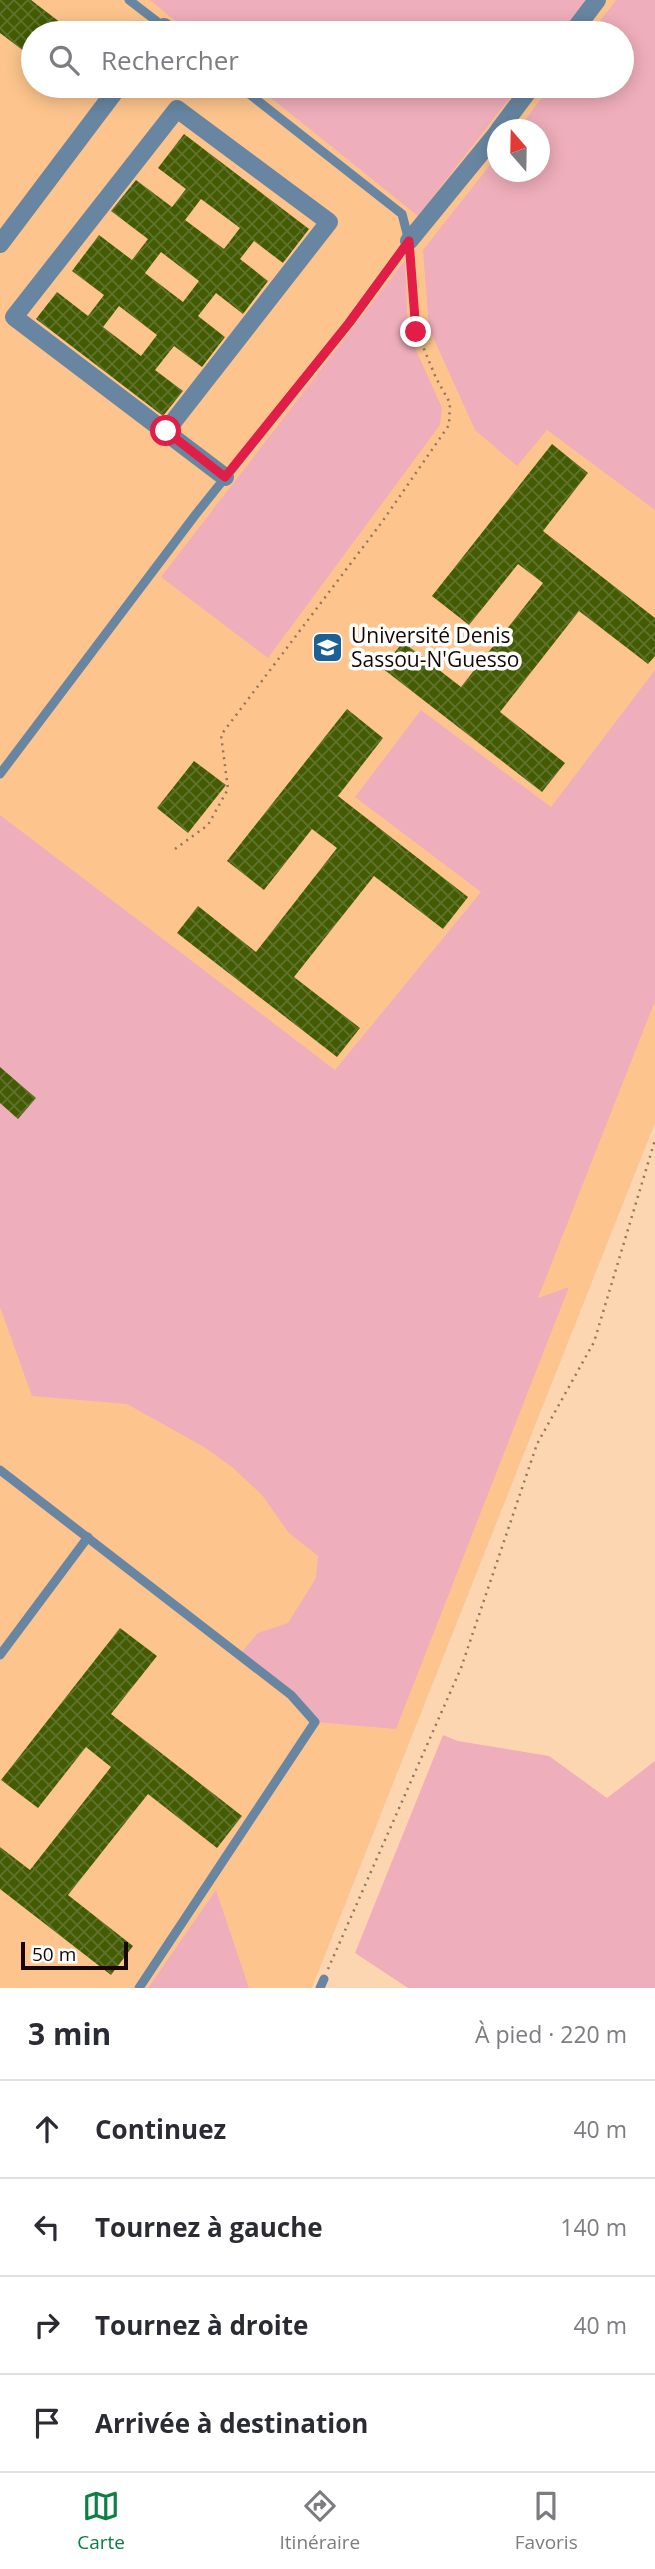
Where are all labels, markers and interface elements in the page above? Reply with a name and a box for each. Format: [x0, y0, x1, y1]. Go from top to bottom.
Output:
search box [21, 21, 634, 98]
icon: search [45, 41, 83, 79]
text: Rechercher [101, 42, 239, 78]
north arrow [487, 119, 550, 182]
route end [400, 316, 431, 347]
route start [150, 415, 181, 446]
place label: Université Denis Sassou-N'Guesso [351, 621, 519, 673]
school or university icon: Université Denis Sassou-N'Guesso [311, 630, 345, 664]
scale bar [21, 1939, 128, 1971]
text: 50 m [32, 1941, 76, 1967]
text: 3 min [28, 2013, 111, 2054]
text: À pied · 220 m [475, 2018, 627, 2050]
icon: ahead [28, 2110, 66, 2148]
text: Continuez [95, 2111, 226, 2147]
text: 40 m [573, 2113, 627, 2145]
icon: left [28, 2208, 66, 2246]
text: Tournez à gauche [95, 2209, 323, 2245]
text: 140 m [560, 2211, 627, 2243]
icon: right [28, 2306, 66, 2344]
text: Tournez à droite [95, 2307, 308, 2343]
text: 40 m [573, 2309, 627, 2341]
icon: arrive [28, 2404, 66, 2442]
text: Arrivée à destination [95, 2405, 368, 2441]
tab: Carte [77, 2487, 125, 2555]
tab: Itinéraire [280, 2487, 360, 2555]
tab: Favoris [515, 2487, 578, 2555]

